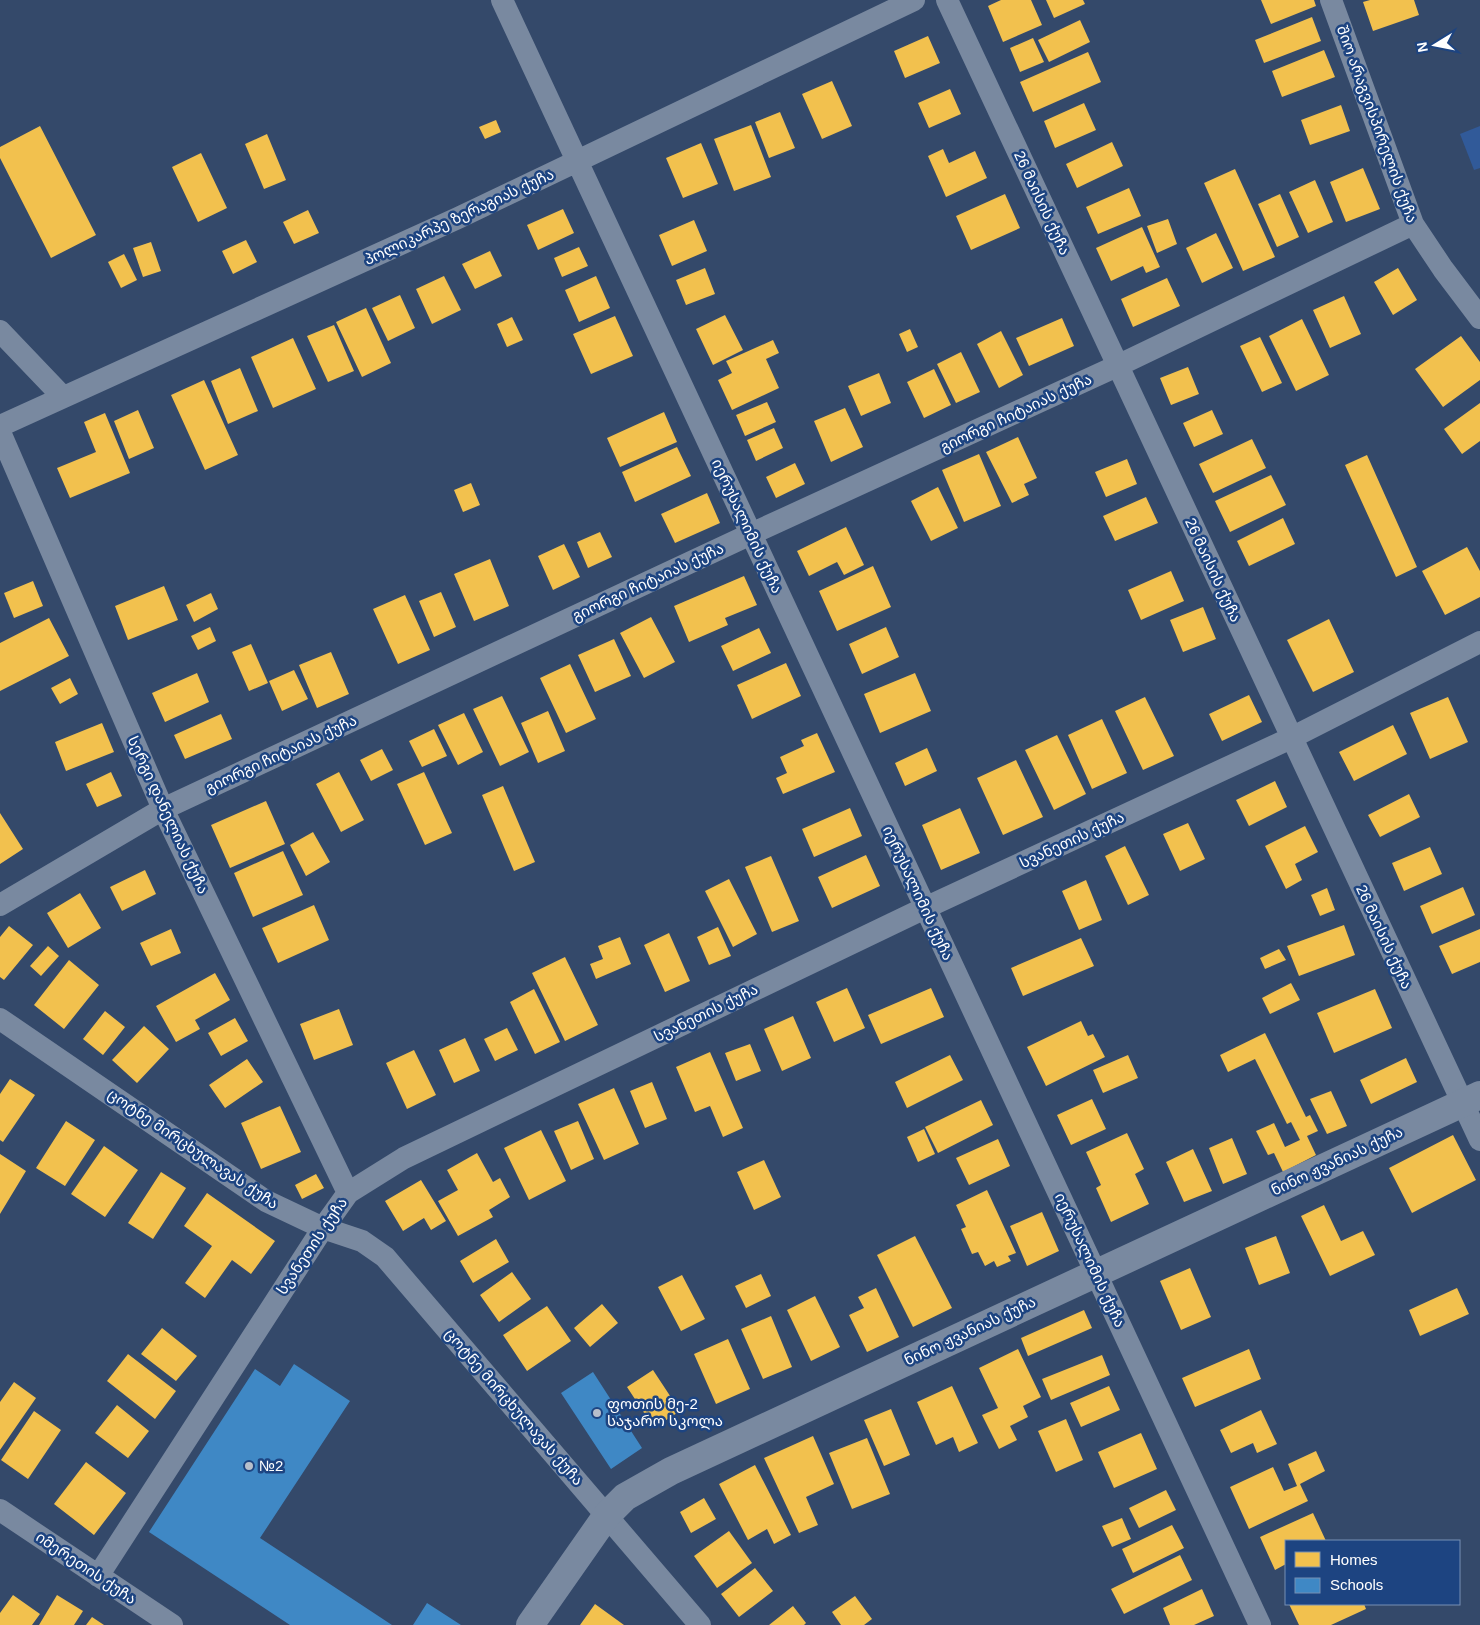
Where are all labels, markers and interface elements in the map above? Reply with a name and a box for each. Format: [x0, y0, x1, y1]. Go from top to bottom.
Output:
north arrow [1410, 20, 1460, 70]
street label: შიო არაგვისპირელის ქუჩა [1333, 23, 1421, 225]
text: N [1413, 41, 1431, 54]
street label: 26 მაისის ქუჩა [1010, 148, 1074, 258]
street label: პოლიკარპე ზერაგიას ქუჩა [361, 165, 557, 269]
street label: გიორგი ჩიტაიას ქუჩა [937, 370, 1095, 456]
street label: იერუსალიმის ქუჩა [708, 456, 786, 596]
street label: 26 მაისის ქუჩა [1181, 515, 1245, 625]
street label: გიორგი ჩიტაიას ქუჩა [569, 539, 727, 625]
street label: გიორგი ჩიტაიას ქუჩა [202, 711, 360, 797]
street label: სერგი დანელიას ქუჩა [124, 733, 212, 897]
street label: სვანეთის ქუჩა [1017, 808, 1127, 872]
street label: იერუსალიმის ქუჩა [879, 823, 957, 963]
street label: 26 მაისის ქუჩა [1352, 882, 1416, 992]
street label: სვანეთის ქუჩა [651, 980, 761, 1046]
street label: ცოტნე მირცხულავას ქუჩა [104, 1085, 282, 1213]
street label: ნინო ჟვანიას ქუჩა [1268, 1123, 1406, 1199]
street label: იერუსალიმის ქუჩა [1051, 1190, 1129, 1330]
street label: სვანეთის ქუჩა [273, 1194, 351, 1298]
street label: ნინო ჟვანიას ქუჩა [901, 1293, 1039, 1369]
street label: ცოტნე მირცხულავას ქუჩა [441, 1325, 587, 1489]
place label: ფოთის მე-2 საჯარო სკოლა [607, 1395, 723, 1430]
marker: ფოთის მე-2 საჯარო სკოლა [591, 1407, 603, 1419]
place label: №2 [259, 1457, 283, 1474]
marker: №2 [243, 1460, 255, 1472]
street label: იმერეთის ქუჩა [32, 1528, 140, 1608]
legend [1285, 1540, 1460, 1605]
text: Homes [1330, 1551, 1378, 1568]
text: Schools [1330, 1576, 1383, 1593]

